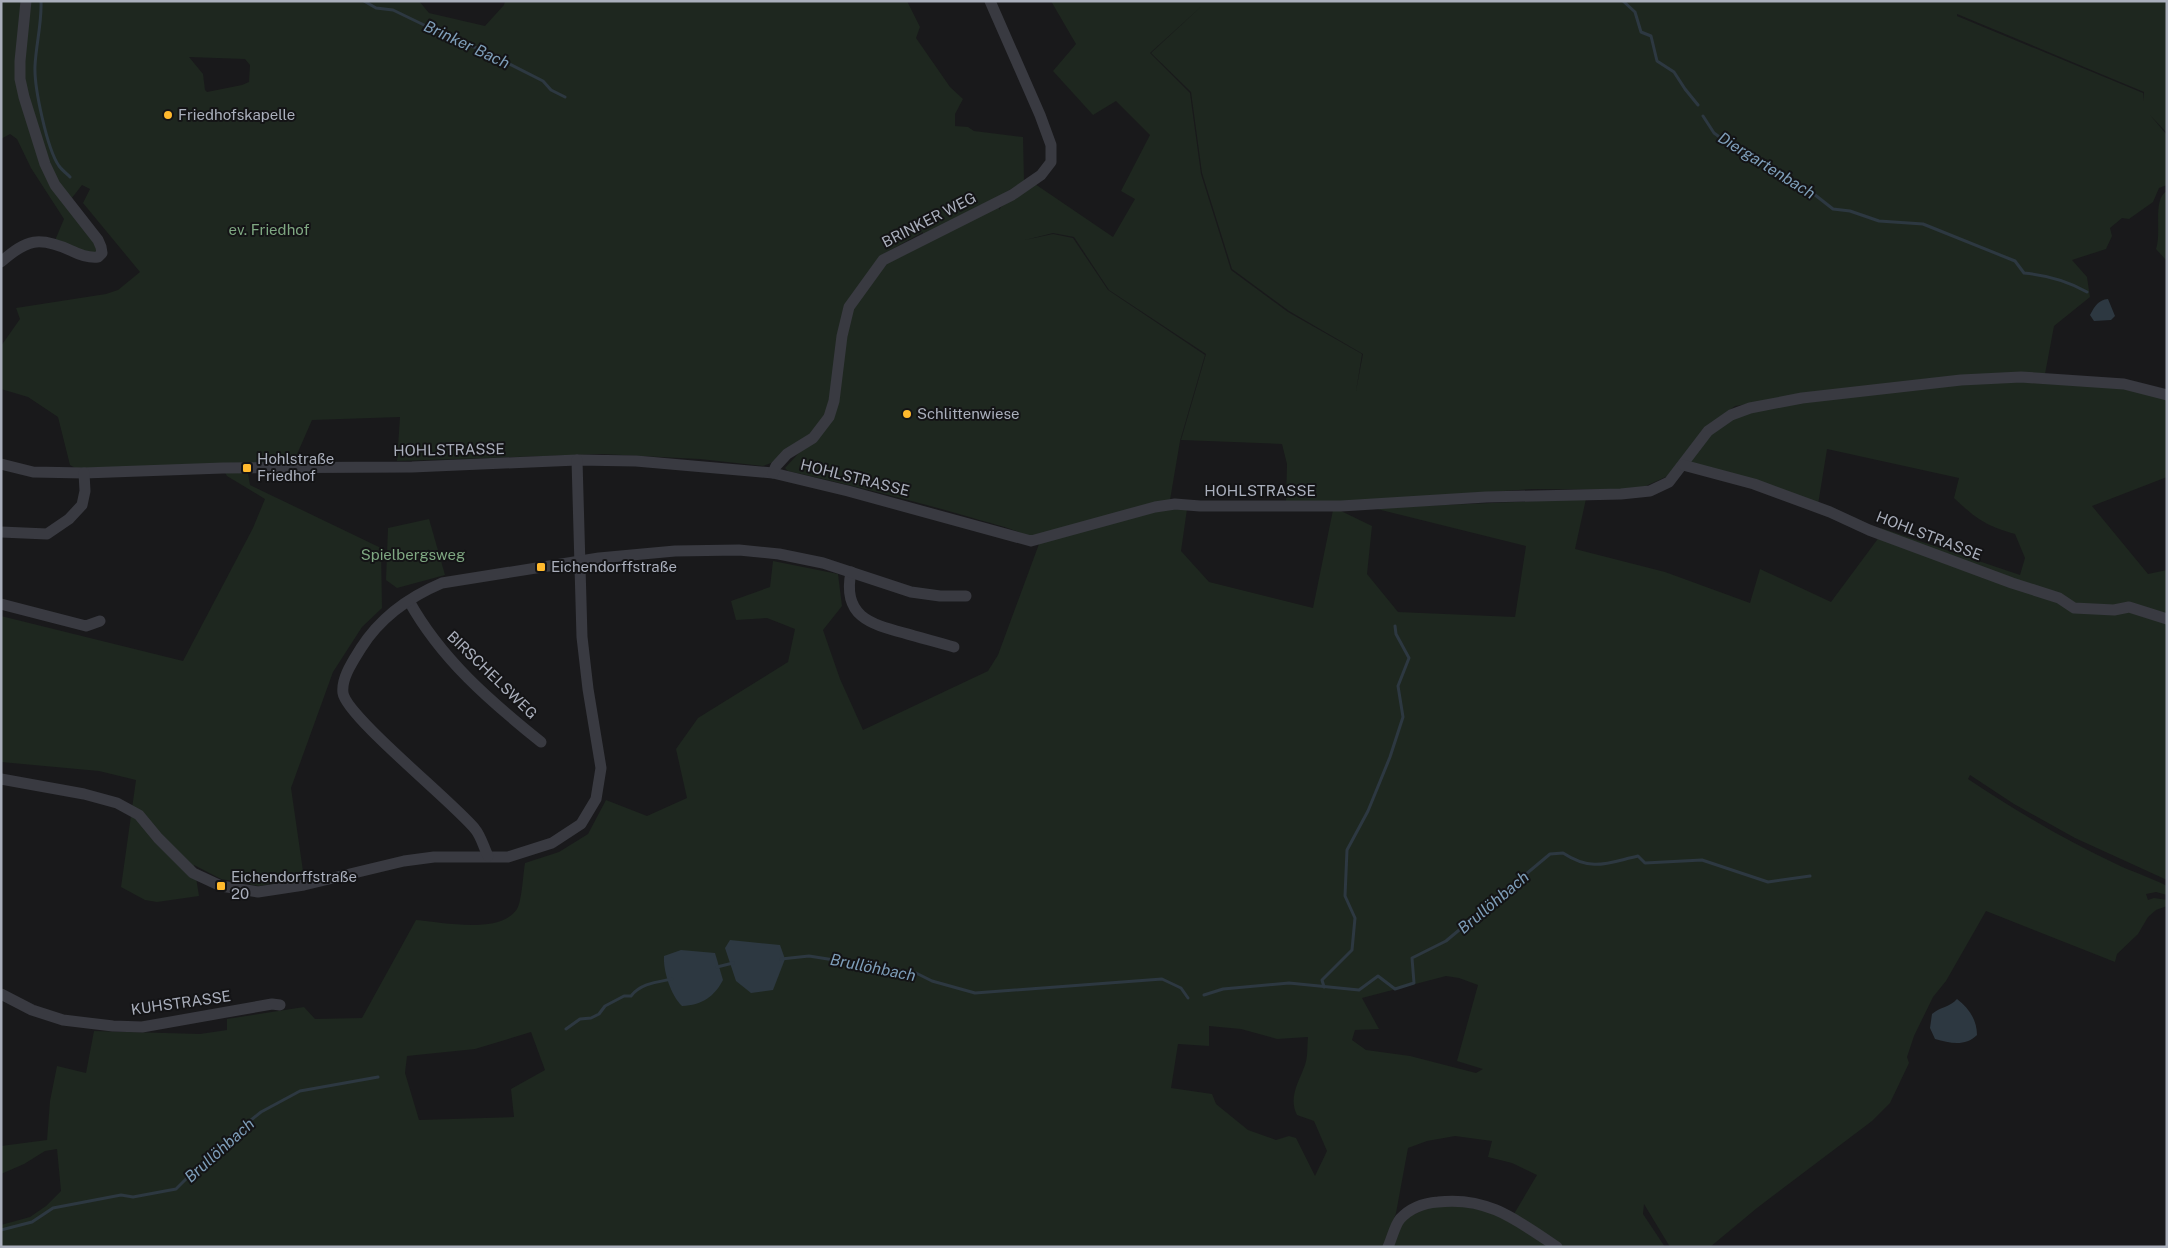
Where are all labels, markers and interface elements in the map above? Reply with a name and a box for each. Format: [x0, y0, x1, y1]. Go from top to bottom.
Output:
water label: Brinker Bach [421, 16, 513, 73]
place label: Friedhofskapelle [178, 106, 295, 123]
marker: Friedhofskapelle [162, 109, 174, 121]
water label: Diergartenbach [1715, 128, 1819, 203]
street label: BRINKER WEG [879, 188, 979, 251]
park label: ev. Friedhof [229, 221, 310, 238]
place label: Schlittenwiese [917, 405, 1020, 422]
marker: Schlittenwiese [901, 408, 913, 420]
street label: HOHLSTRASSE [393, 440, 505, 459]
place label: Hohlstraße Friedhof [257, 450, 334, 484]
street label: HOHLSTRASSE [799, 456, 911, 499]
marker: Hohlstraße Friedhof [241, 462, 253, 474]
street label: HOHLSTRASSE [1204, 482, 1316, 499]
street label: HOHLSTRASSE [1874, 508, 1984, 563]
park label: Spielbergsweg [361, 546, 465, 563]
place label: Eichendorffstraße [551, 558, 677, 575]
marker: Eichendorffstraße [535, 561, 547, 573]
street label: BIRSCHELSWEG [444, 627, 541, 722]
water label: Brullöhbach [1454, 867, 1533, 938]
place label: Eichendorffstraße 20 [231, 868, 357, 902]
marker: Eichendorffstraße 20 [215, 880, 227, 892]
water label: Brullöhbach [828, 950, 917, 985]
street label: KUHSTRASSE [130, 987, 232, 1018]
water label: Brullöhbach [181, 1114, 258, 1187]

